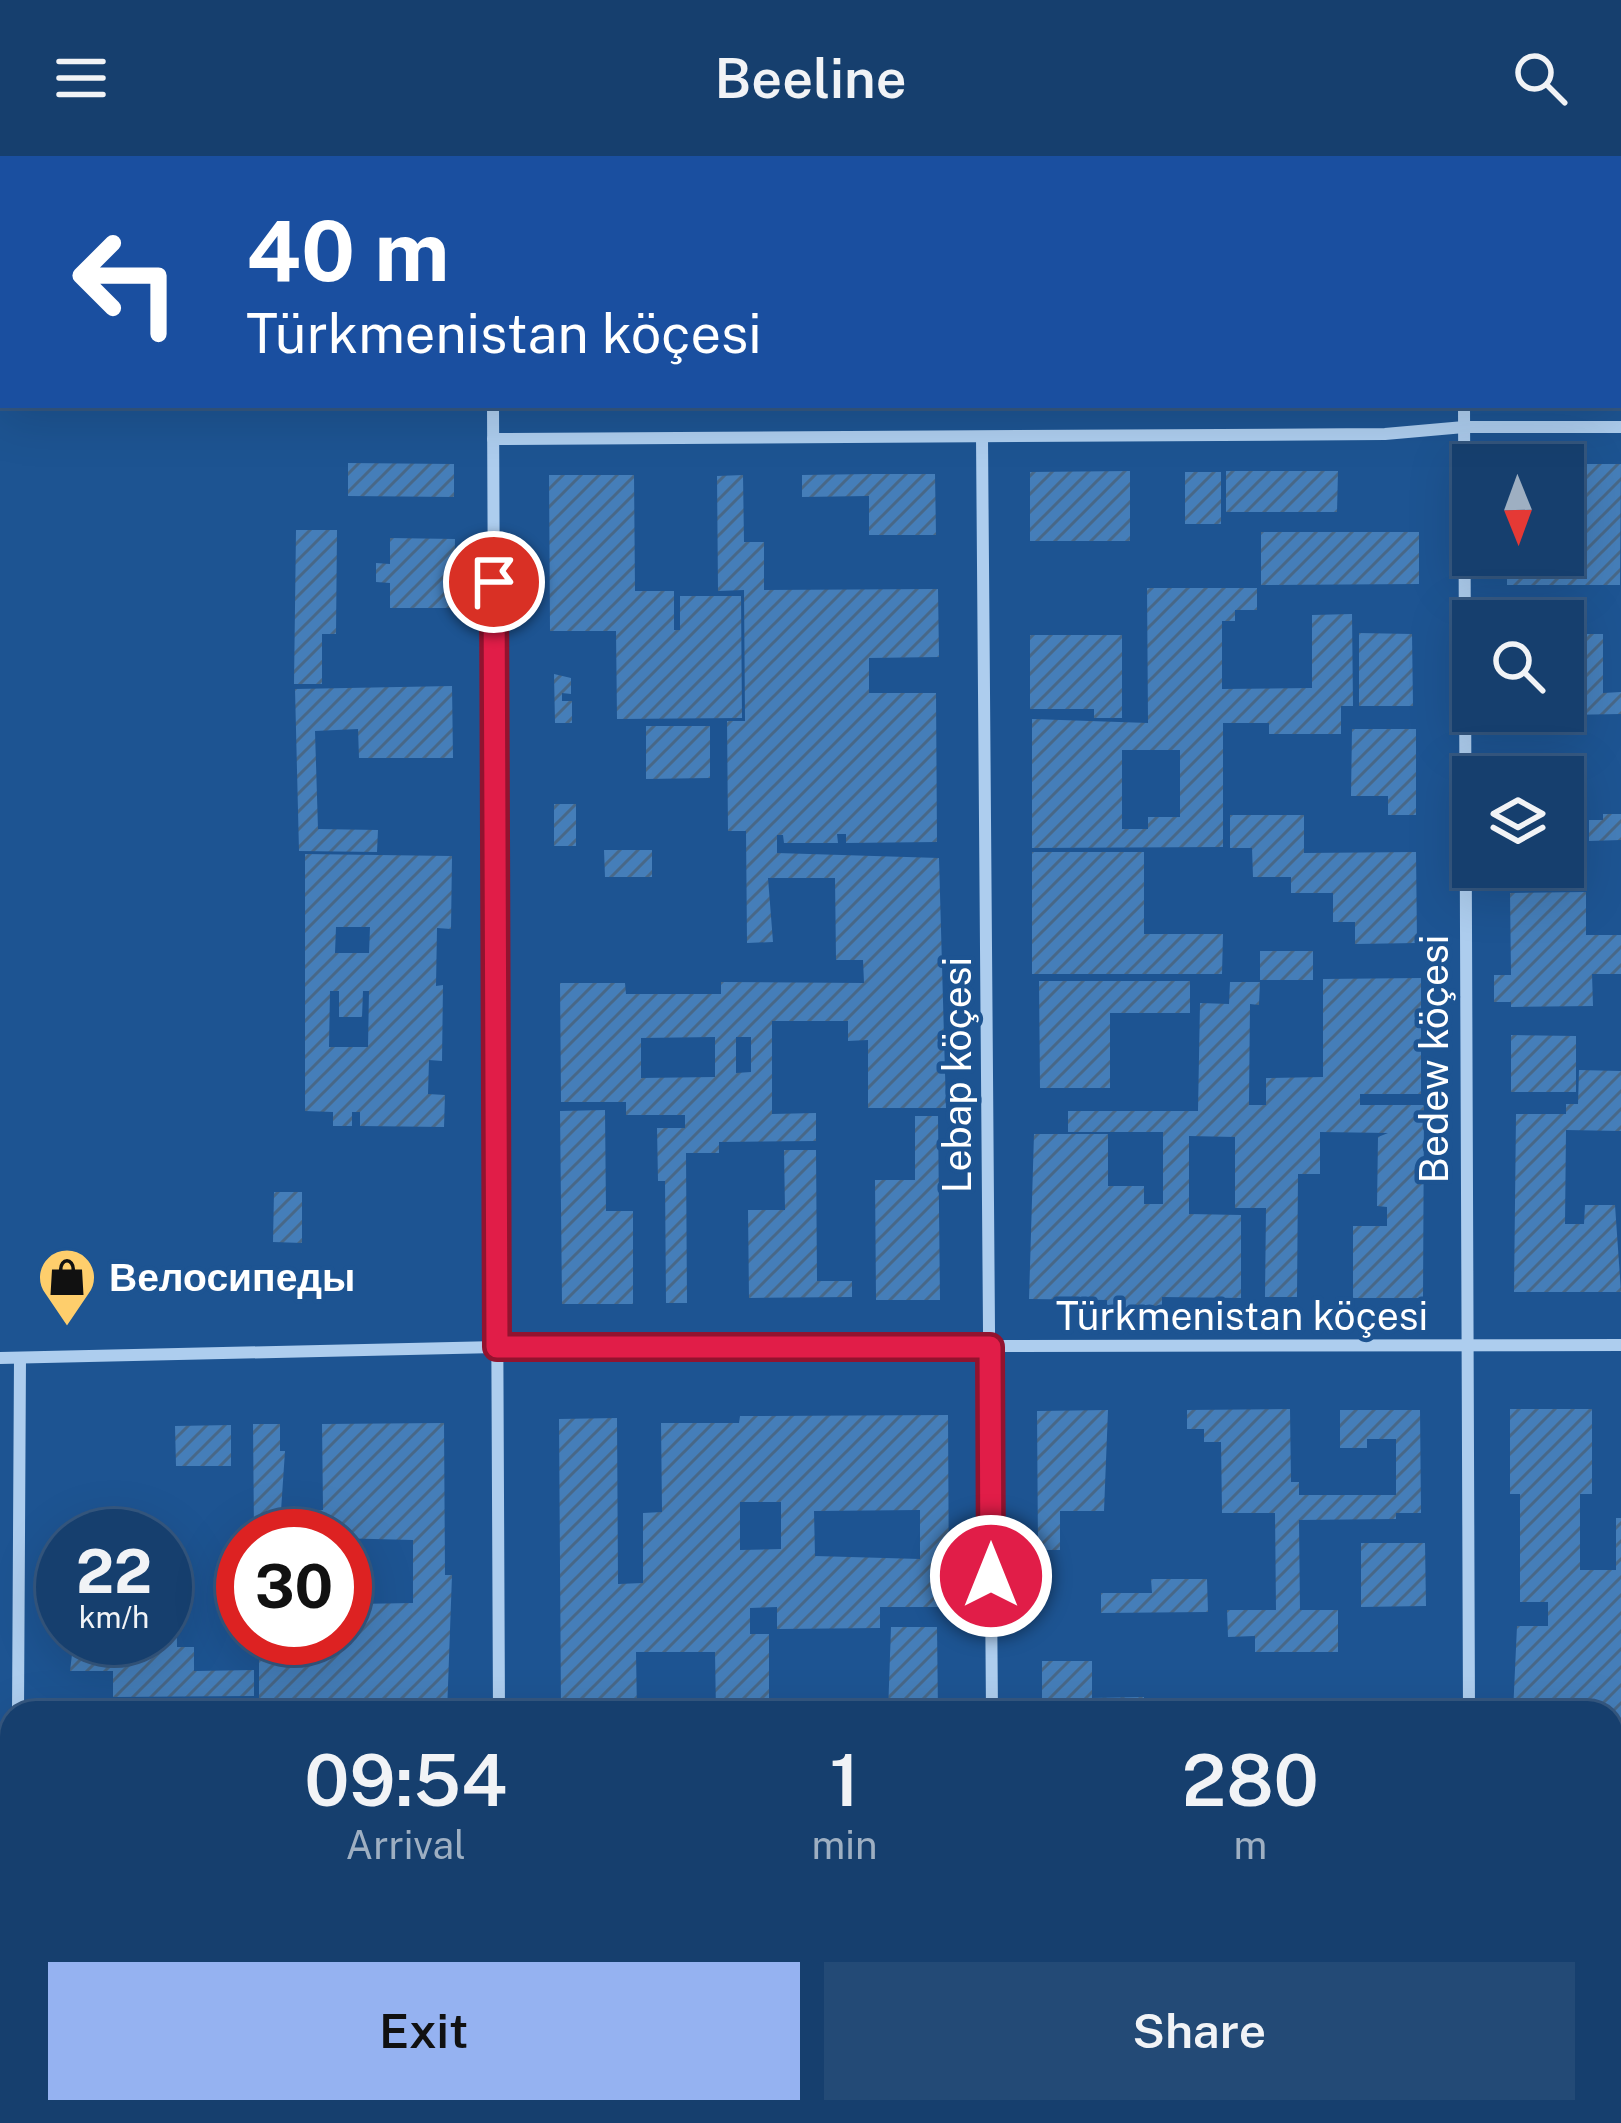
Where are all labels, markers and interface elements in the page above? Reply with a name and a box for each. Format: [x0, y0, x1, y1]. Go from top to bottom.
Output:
icon: menu [48, 45, 114, 111]
icon: search [1507, 45, 1573, 111]
text: Beeline [714, 47, 907, 110]
text: 40 m [246, 201, 449, 300]
icon: left [48, 204, 204, 360]
text: Türkmenistan köçesi [246, 302, 762, 365]
north arrow [1452, 444, 1584, 576]
map controls [1452, 444, 1584, 888]
pin [443, 531, 545, 633]
icon: arrive [461, 549, 527, 615]
button: search [1452, 600, 1584, 732]
button: layers [1452, 756, 1584, 888]
street label: Bedew köçesi [1411, 935, 1457, 1183]
street label: Lebap köçesi [934, 957, 980, 1193]
shop icon: Велосипеды [36, 1246, 98, 1328]
place label: Велосипеды [109, 1254, 355, 1300]
street label: Türkmenistan köçesi [1056, 1293, 1428, 1339]
speed limit sign: 30 [216, 1509, 372, 1665]
position arrow [928, 1513, 1054, 1639]
text: 22 [76, 1536, 152, 1607]
text: km/h [79, 1599, 149, 1635]
text: 09:54 [304, 1738, 507, 1822]
text: 1 [829, 1738, 860, 1822]
text: 280 [1182, 1738, 1319, 1822]
text: Arrival [345, 1822, 466, 1868]
text: min [811, 1822, 878, 1868]
text: m [1233, 1822, 1267, 1868]
button: Exit [48, 1962, 800, 2100]
button: Share [824, 1962, 1575, 2100]

